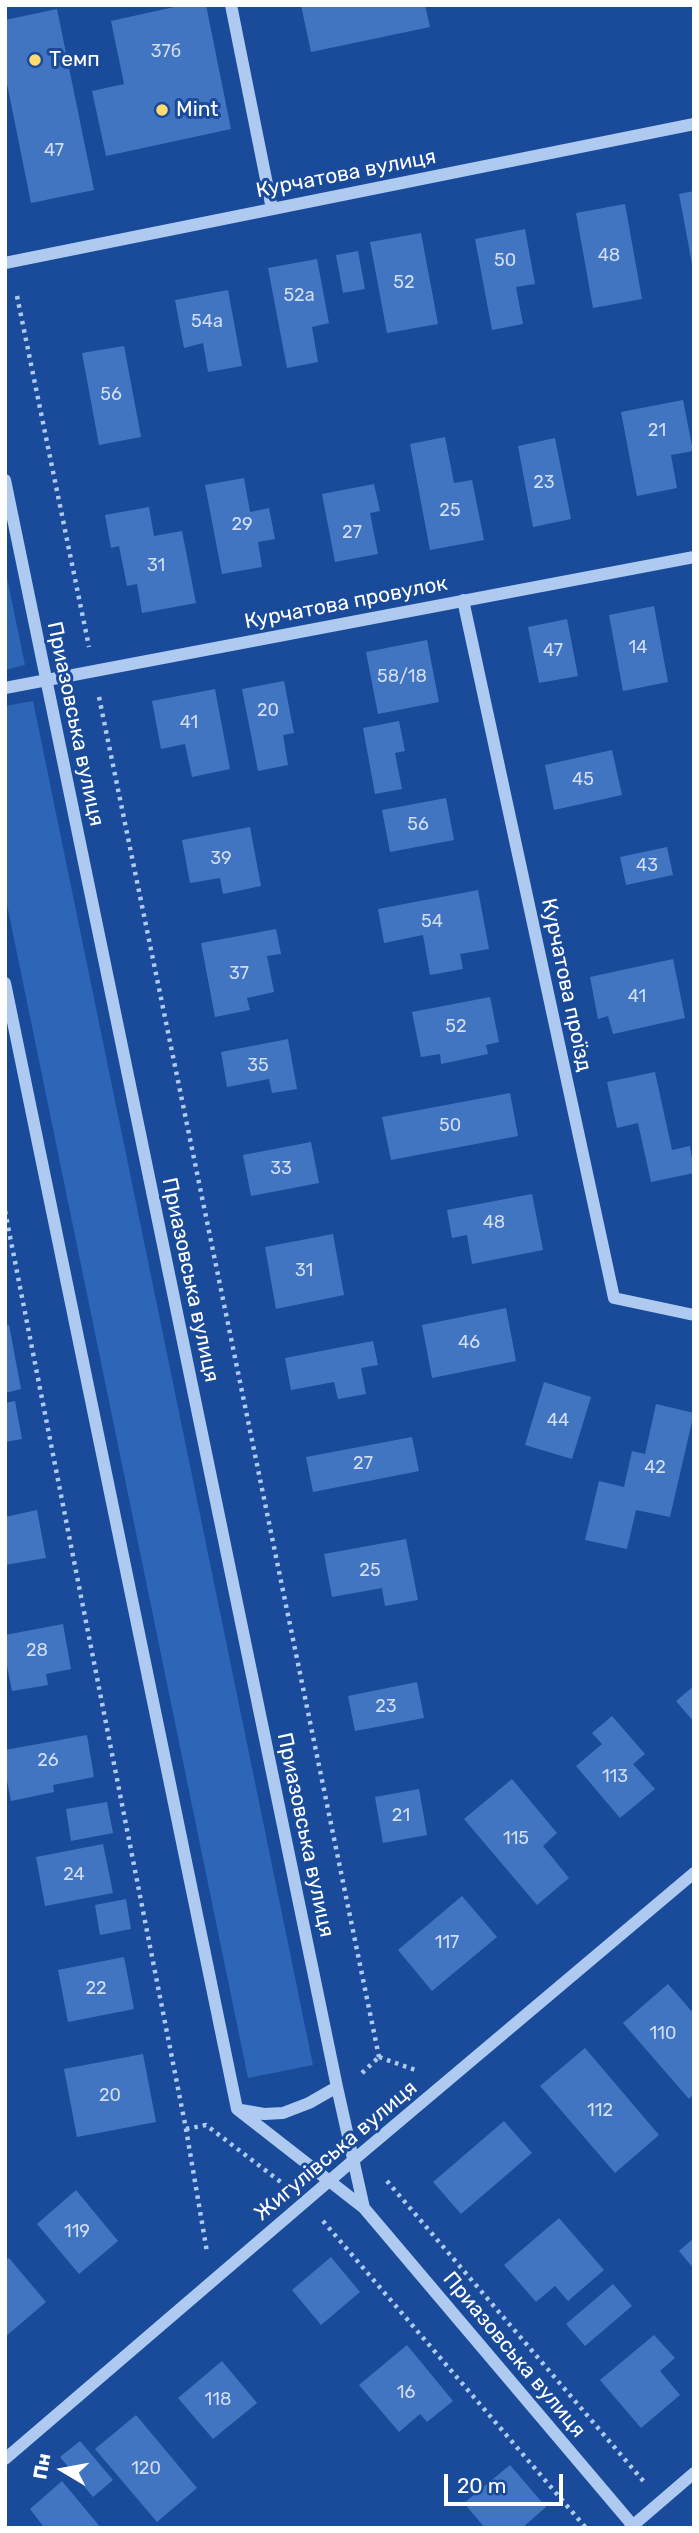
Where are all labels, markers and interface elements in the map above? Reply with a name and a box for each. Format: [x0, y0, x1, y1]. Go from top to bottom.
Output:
house number: 37б [151, 41, 181, 63]
place label: Темп [49, 47, 100, 73]
marker: Темп [27, 52, 43, 68]
place label: Mint [176, 97, 219, 123]
marker: Mint [154, 102, 170, 118]
house number: 47 [44, 140, 64, 162]
street label: Курчатова вулиця [254, 144, 438, 204]
house number: 48 [598, 245, 620, 267]
house number: 50 [494, 250, 516, 272]
house number: 52 [393, 272, 415, 294]
house number: 52а [283, 285, 315, 307]
house number: 54а [191, 311, 223, 333]
house number: 56 [100, 384, 122, 406]
house number: 21 [648, 420, 666, 442]
house number: 23 [533, 472, 555, 494]
house number: 25 [439, 500, 461, 522]
house number: 29 [231, 514, 253, 536]
house number: 27 [342, 522, 362, 544]
house number: 31 [147, 555, 165, 577]
street label: Курчатова провулок [242, 571, 450, 635]
street label: Приазовська вулиця [41, 619, 109, 829]
house number: 14 [629, 637, 647, 659]
house number: 47 [543, 640, 563, 662]
house number: 58/18 [377, 666, 427, 688]
house number: 20 [257, 700, 279, 722]
house number: 41 [180, 712, 198, 734]
house number: 45 [572, 769, 594, 791]
house number: 56 [407, 814, 429, 836]
house number: 39 [210, 848, 232, 870]
house number: 43 [636, 855, 658, 877]
street label: Курчатова проїзд [535, 896, 597, 1074]
house number: 54 [421, 911, 443, 933]
house number: 37 [229, 963, 249, 985]
house number: 41 [628, 986, 646, 1008]
house number: 52 [445, 1016, 467, 1038]
house number: 35 [247, 1055, 269, 1077]
house number: 50 [439, 1115, 461, 1137]
house number: 33 [270, 1158, 292, 1180]
street label: Приазовська вулиця [156, 1175, 224, 1385]
house number: 48 [483, 1212, 505, 1234]
house number: 31 [295, 1260, 313, 1282]
house number: 46 [458, 1332, 480, 1354]
house number: 44 [547, 1410, 569, 1432]
house number: 27 [353, 1453, 373, 1475]
house number: 42 [644, 1457, 666, 1479]
house number: 25 [359, 1560, 381, 1582]
house number: 28 [26, 1640, 48, 1662]
house number: 23 [375, 1696, 397, 1718]
street label: Приазовська вулиця [271, 1730, 339, 1940]
house number: 26 [37, 1750, 59, 1772]
house number: 113 [602, 1766, 628, 1788]
house number: 21 [392, 1805, 410, 1827]
house number: 115 [503, 1828, 529, 1850]
house number: 24 [63, 1864, 85, 1886]
house number: 117 [435, 1932, 459, 1954]
house number: 22 [85, 1978, 107, 2000]
house number: 110 [650, 2023, 676, 2045]
street label: Жигулівська вулиця [250, 2076, 422, 2226]
house number: 20 [99, 2085, 121, 2107]
house number: 112 [587, 2100, 613, 2122]
house number: 119 [64, 2221, 90, 2243]
street label: Приазовська вулиця [437, 2267, 591, 2443]
house number: 16 [397, 2382, 415, 2404]
house number: 118 [205, 2389, 231, 2411]
north arrow [28, 2435, 98, 2505]
text: Пн [28, 2451, 55, 2481]
house number: 120 [131, 2458, 161, 2480]
scale bar [447, 2460, 566, 2504]
text: 20 m [457, 2473, 506, 2498]

